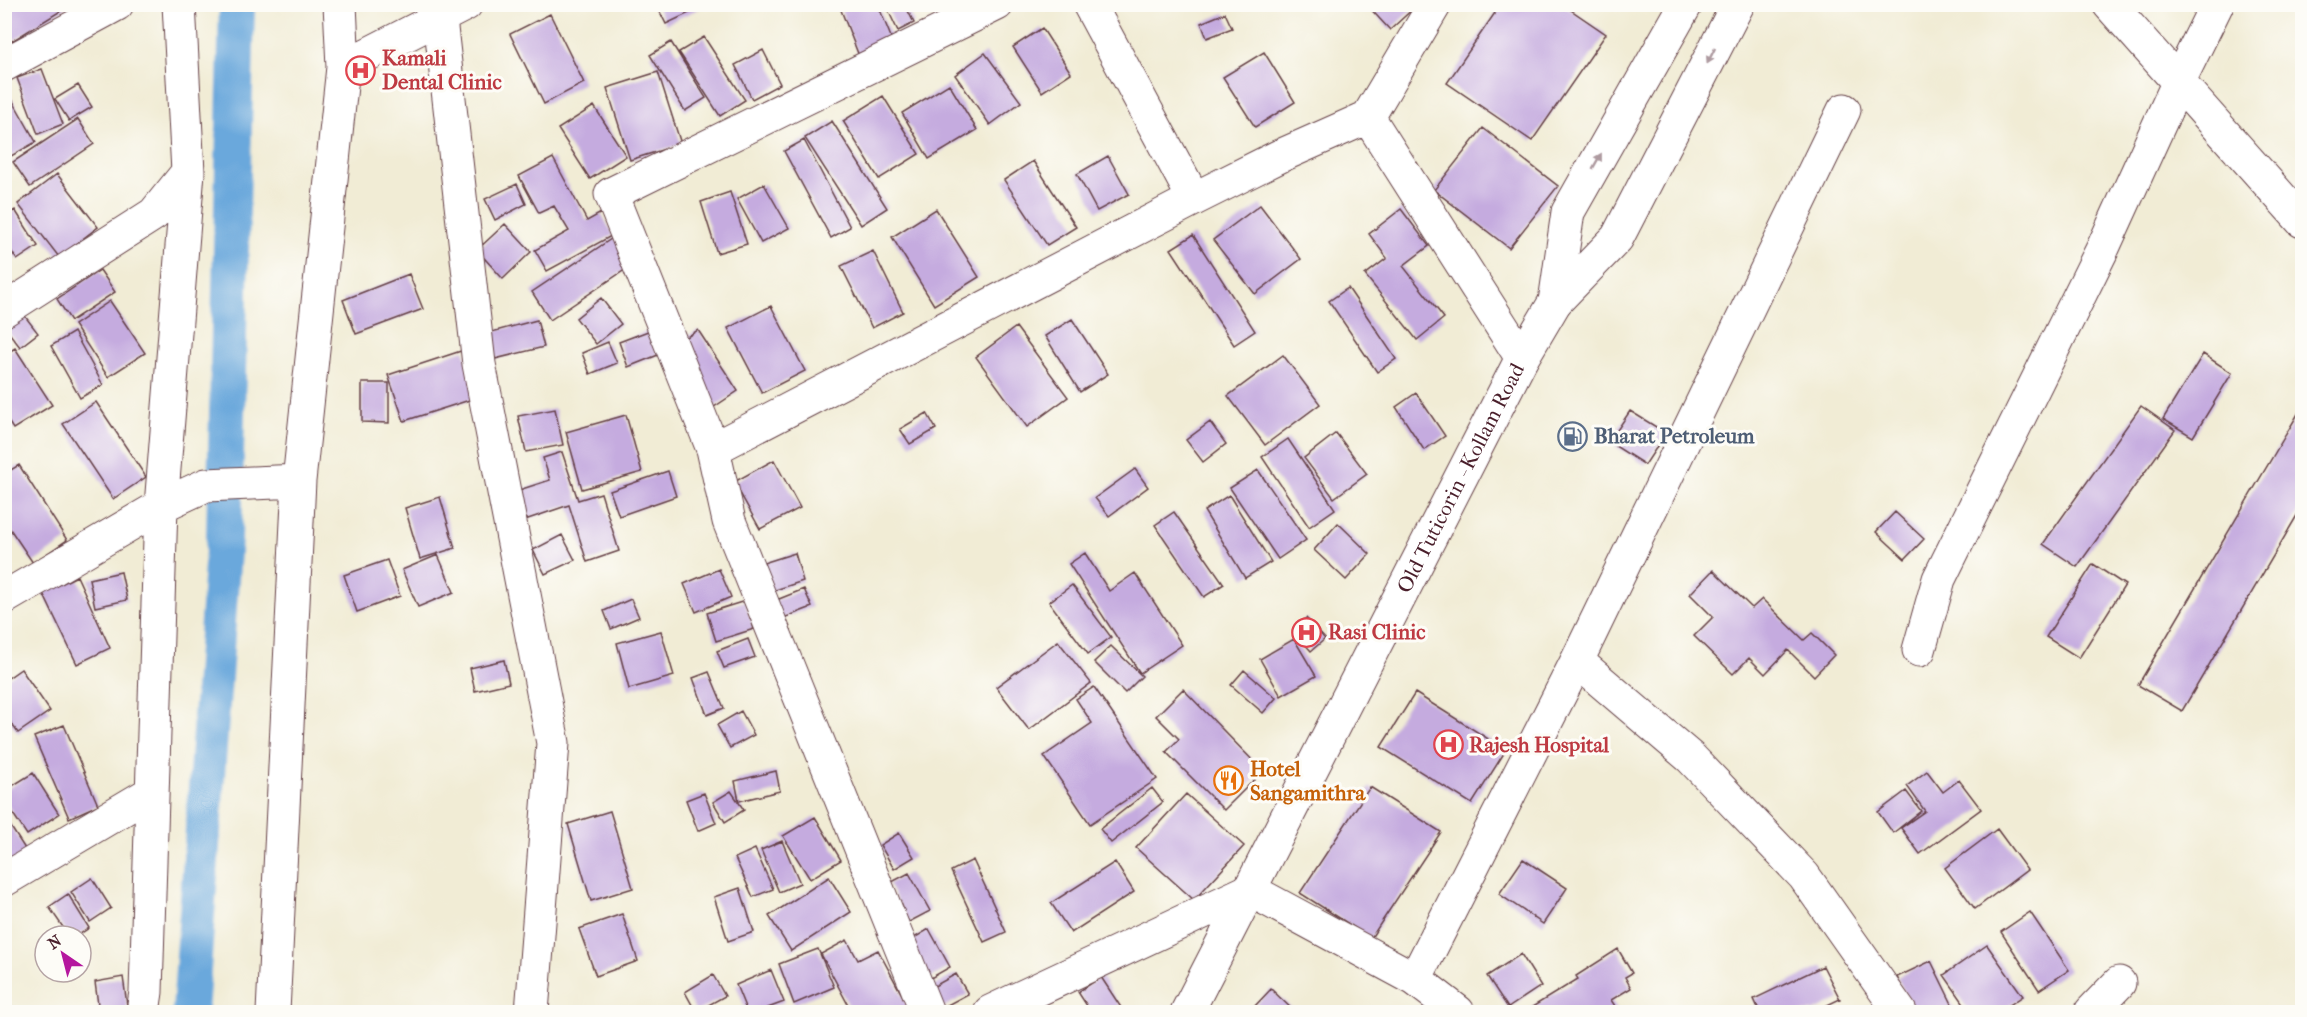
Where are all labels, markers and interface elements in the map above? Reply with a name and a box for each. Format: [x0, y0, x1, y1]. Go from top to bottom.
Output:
place label: Kamali Dental Clinic [382, 46, 502, 94]
one-way arrow [1706, 48, 1716, 65]
hospital icon: Kamali Dental Clinic [345, 54, 377, 86]
one-way arrow [1592, 153, 1603, 169]
street label: Old Tuticorin - Kollam Road [1392, 359, 1529, 597]
fuel station icon: Bharat Petroleum [1557, 420, 1589, 452]
place label: Bharat Petroleum [1594, 424, 1755, 448]
hospital icon: Rasi Clinic [1291, 616, 1323, 648]
place label: Rasi Clinic [1328, 620, 1425, 644]
hospital icon: Rajesh Hospital [1432, 729, 1464, 761]
place label: Rajesh Hospital [1469, 733, 1609, 757]
place label: Hotel Sangamithra [1250, 757, 1366, 805]
restaurant icon: Hotel Sangamithra [1213, 765, 1245, 797]
north arrow [33, 924, 93, 984]
text: N [44, 930, 66, 953]

